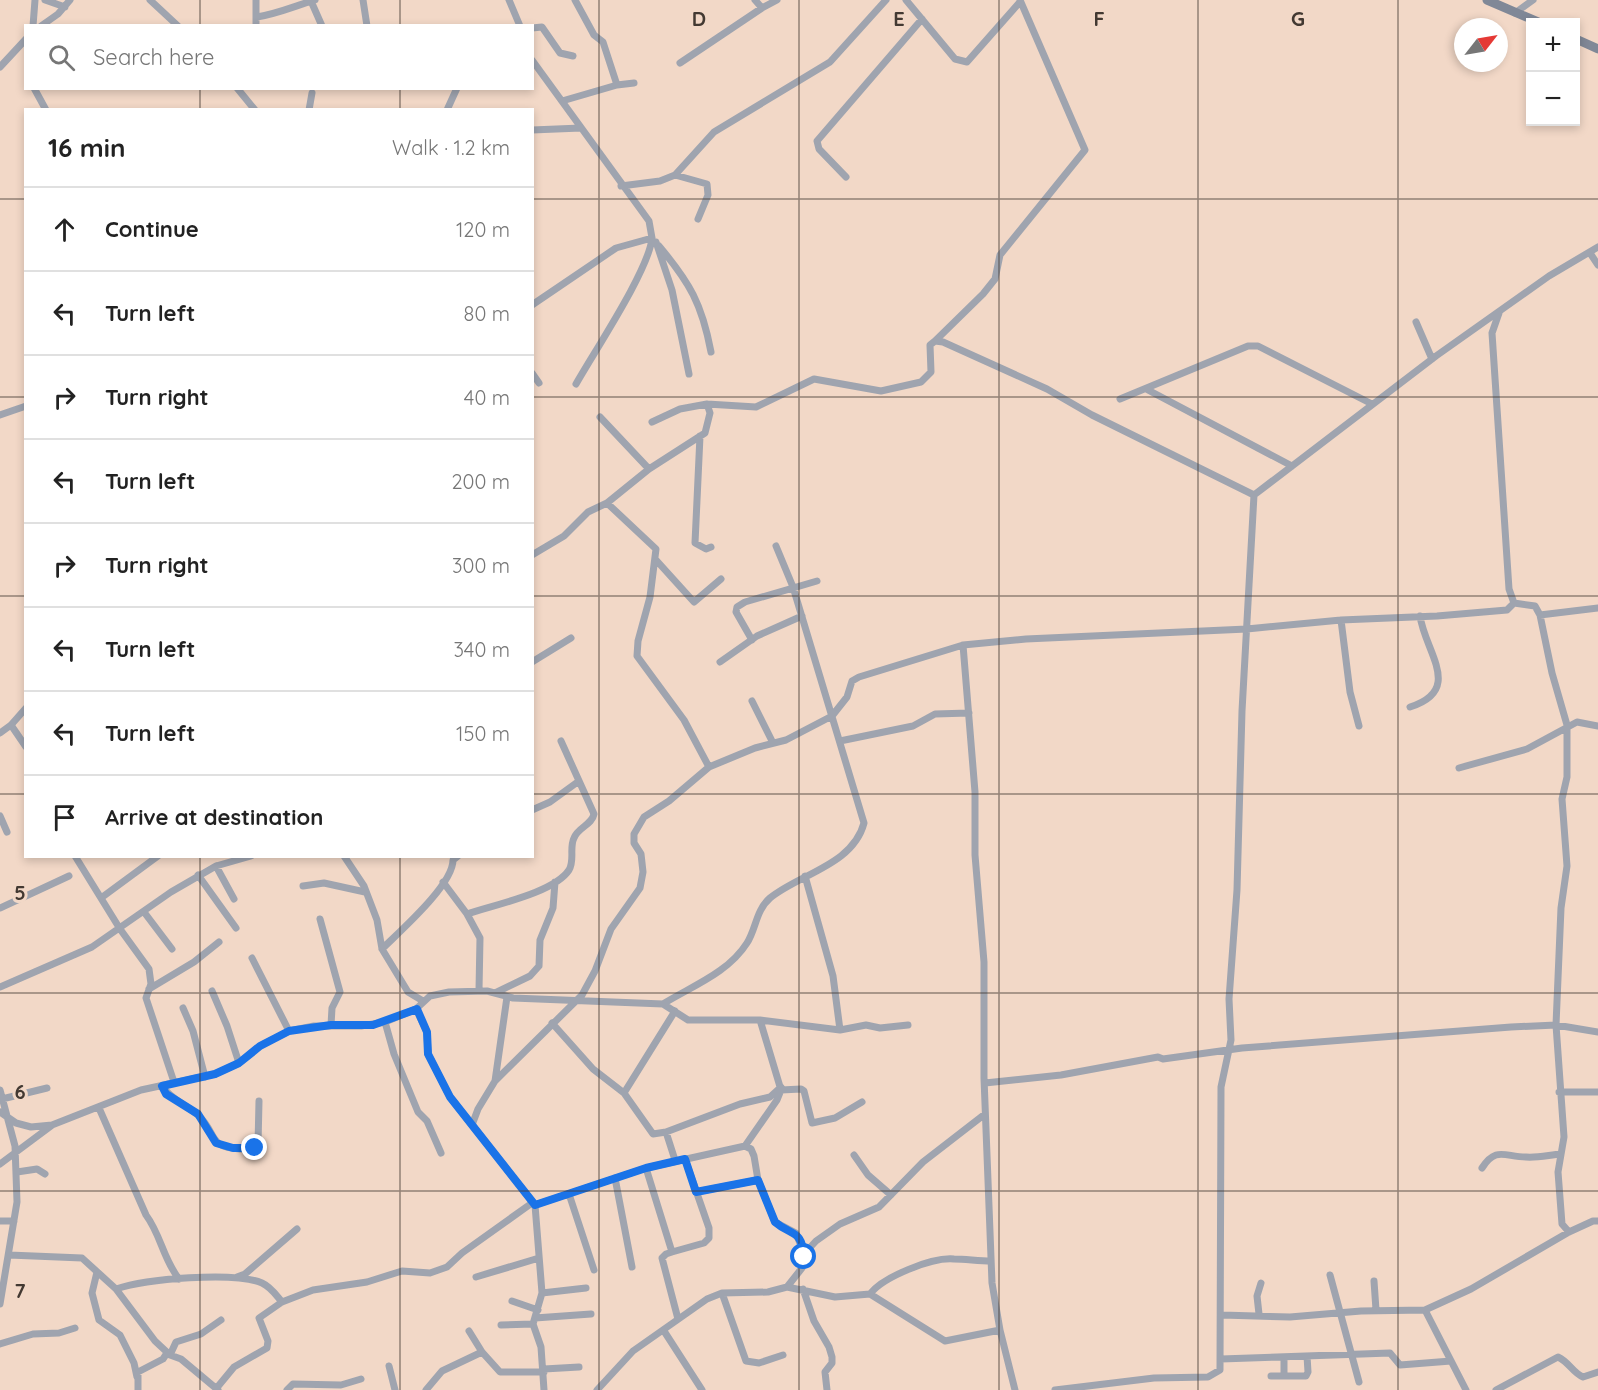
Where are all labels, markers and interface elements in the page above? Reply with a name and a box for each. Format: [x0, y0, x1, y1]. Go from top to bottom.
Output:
text: D [692, 6, 706, 31]
text: E [893, 6, 905, 31]
text: F [1093, 6, 1105, 31]
text: G [1291, 6, 1305, 31]
north arrow [1454, 18, 1508, 72]
map controls [1526, 18, 1580, 126]
button: + [1526, 18, 1580, 72]
search box [24, 24, 534, 90]
icon: search [45, 41, 78, 74]
text: Search here [93, 43, 214, 71]
button: − [1526, 72, 1580, 126]
text: 16 min [48, 131, 125, 164]
text: Walk · 1.2 km [392, 135, 510, 160]
icon: ahead [48, 213, 81, 246]
text: Continue [105, 215, 199, 243]
text: 120 m [456, 217, 510, 242]
icon: left [48, 297, 81, 330]
text: Turn left [105, 299, 195, 327]
text: 80 m [464, 301, 510, 326]
icon: right [48, 381, 81, 414]
text: Turn right [105, 383, 209, 411]
text: 40 m [464, 385, 510, 410]
icon: left [48, 465, 81, 498]
text: Turn left [105, 467, 195, 495]
text: 200 m [451, 469, 510, 494]
icon: right [48, 549, 81, 582]
text: Turn right [105, 551, 209, 579]
text: 300 m [452, 553, 510, 578]
icon: left [48, 633, 81, 666]
text: Turn left [105, 635, 195, 663]
text: 340 m [453, 637, 510, 662]
icon: left [48, 717, 81, 750]
text: Turn left [105, 719, 195, 747]
text: 150 m [456, 721, 510, 746]
icon: arrive [48, 801, 81, 834]
text: Arrive at destination [105, 803, 323, 831]
text: 5 [14, 880, 26, 905]
text: 6 [14, 1079, 26, 1104]
route end [241, 1134, 267, 1160]
route start [790, 1243, 816, 1269]
text: 7 [15, 1278, 26, 1303]

